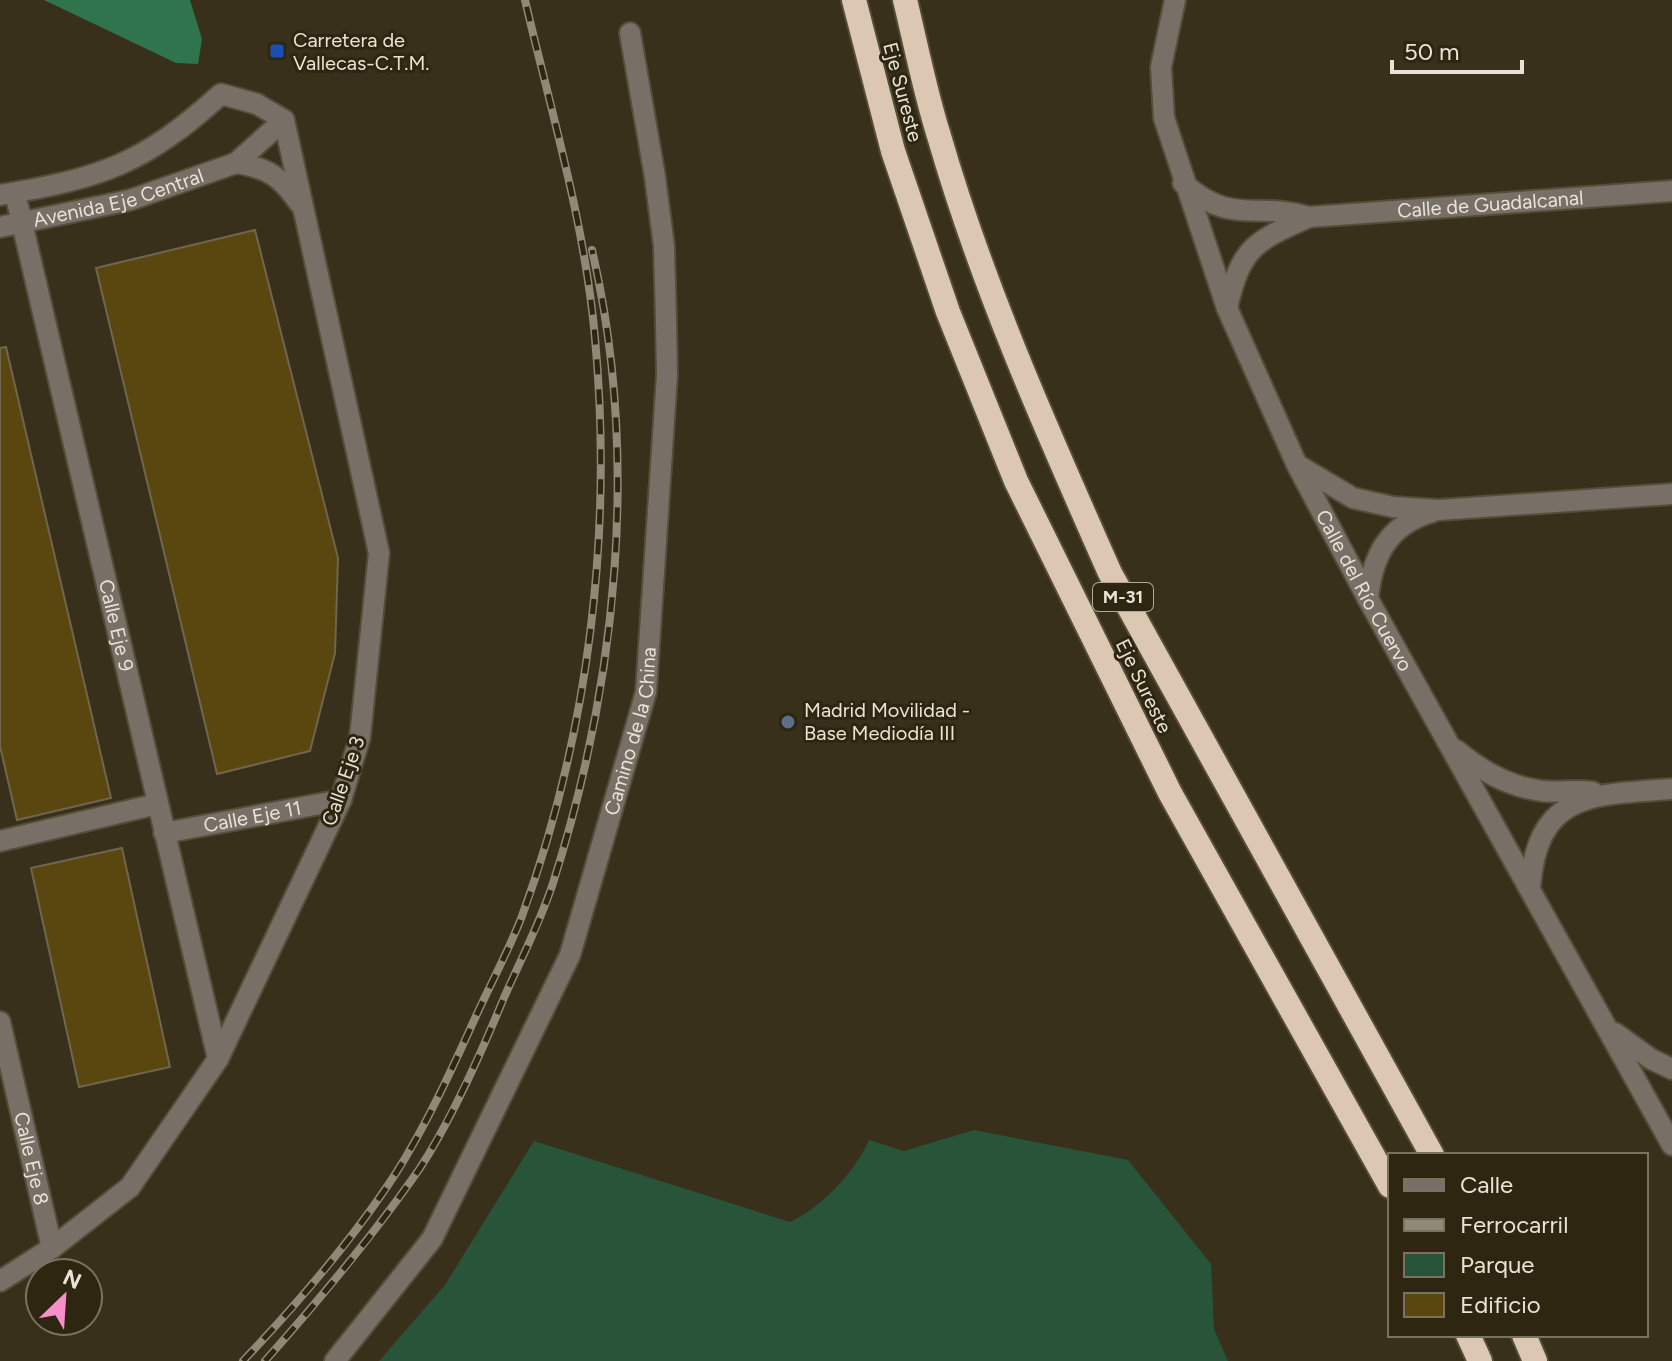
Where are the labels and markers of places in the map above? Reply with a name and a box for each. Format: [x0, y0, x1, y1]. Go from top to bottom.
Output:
place label: Carretera de Vallecas-C.T.M. [293, 28, 430, 75]
marker: Carretera de Vallecas-C.T.M. [268, 42, 286, 60]
place label: Madrid Movilidad - Base Mediodía III [804, 698, 970, 745]
marker: Madrid Movilidad - Base Mediodía III [779, 713, 797, 731]

